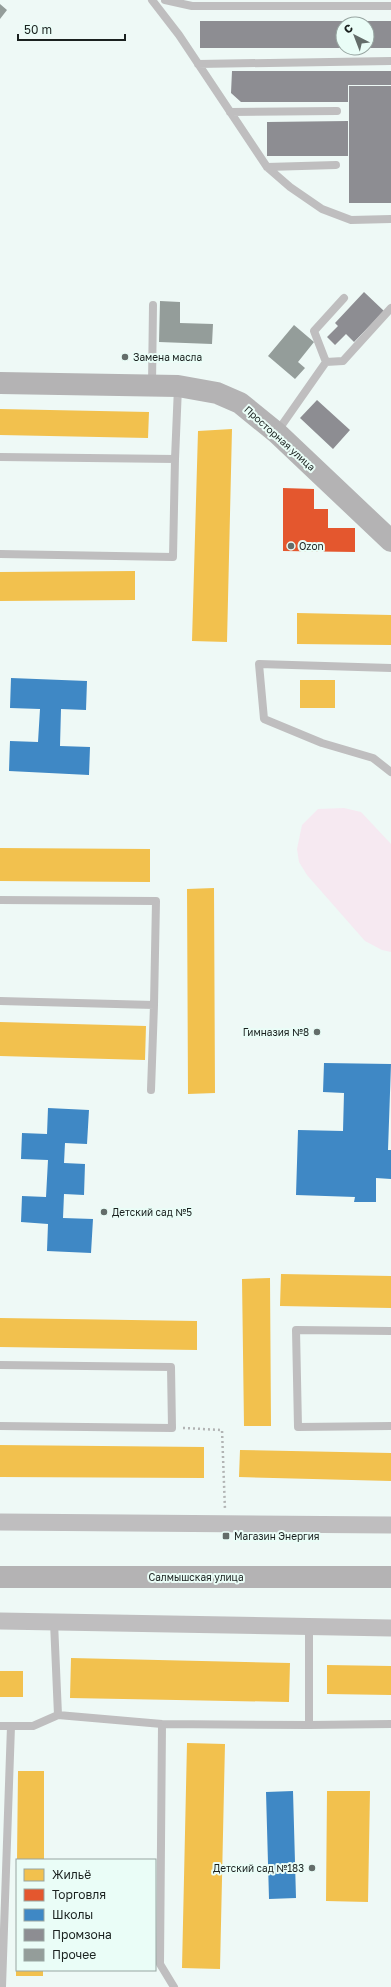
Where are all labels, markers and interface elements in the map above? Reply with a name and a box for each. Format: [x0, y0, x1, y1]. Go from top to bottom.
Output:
scale bar [18, 16, 125, 42]
north arrow [335, 16, 375, 56]
text: С [341, 21, 355, 36]
text: 50 m [24, 22, 52, 37]
place label: Замена масла [133, 351, 202, 363]
marker: Замена масла [120, 352, 130, 362]
street label: Просторная улица [242, 403, 318, 473]
place label: Ozon [299, 540, 324, 552]
marker: Ozon [286, 541, 296, 551]
place label: Гимназия №8 [243, 1026, 309, 1038]
marker: Гимназия №8 [312, 1027, 322, 1037]
place label: Детский сад №5 [112, 1206, 192, 1218]
marker: Детский сад №5 [99, 1207, 109, 1217]
place label: Магазин Энергия [234, 1530, 320, 1542]
marker: Магазин Энергия [221, 1531, 231, 1541]
street label: Салмышская улица [148, 1571, 244, 1583]
legend [16, 1859, 156, 1971]
place label: Детский сад №183 [213, 1862, 304, 1874]
marker: Детский сад №183 [307, 1863, 317, 1873]
text: Жильё [52, 1867, 91, 1882]
text: Торговля [52, 1887, 106, 1902]
text: Школы [52, 1907, 93, 1922]
text: Промзона [52, 1927, 112, 1942]
text: Прочее [52, 1947, 96, 1962]

